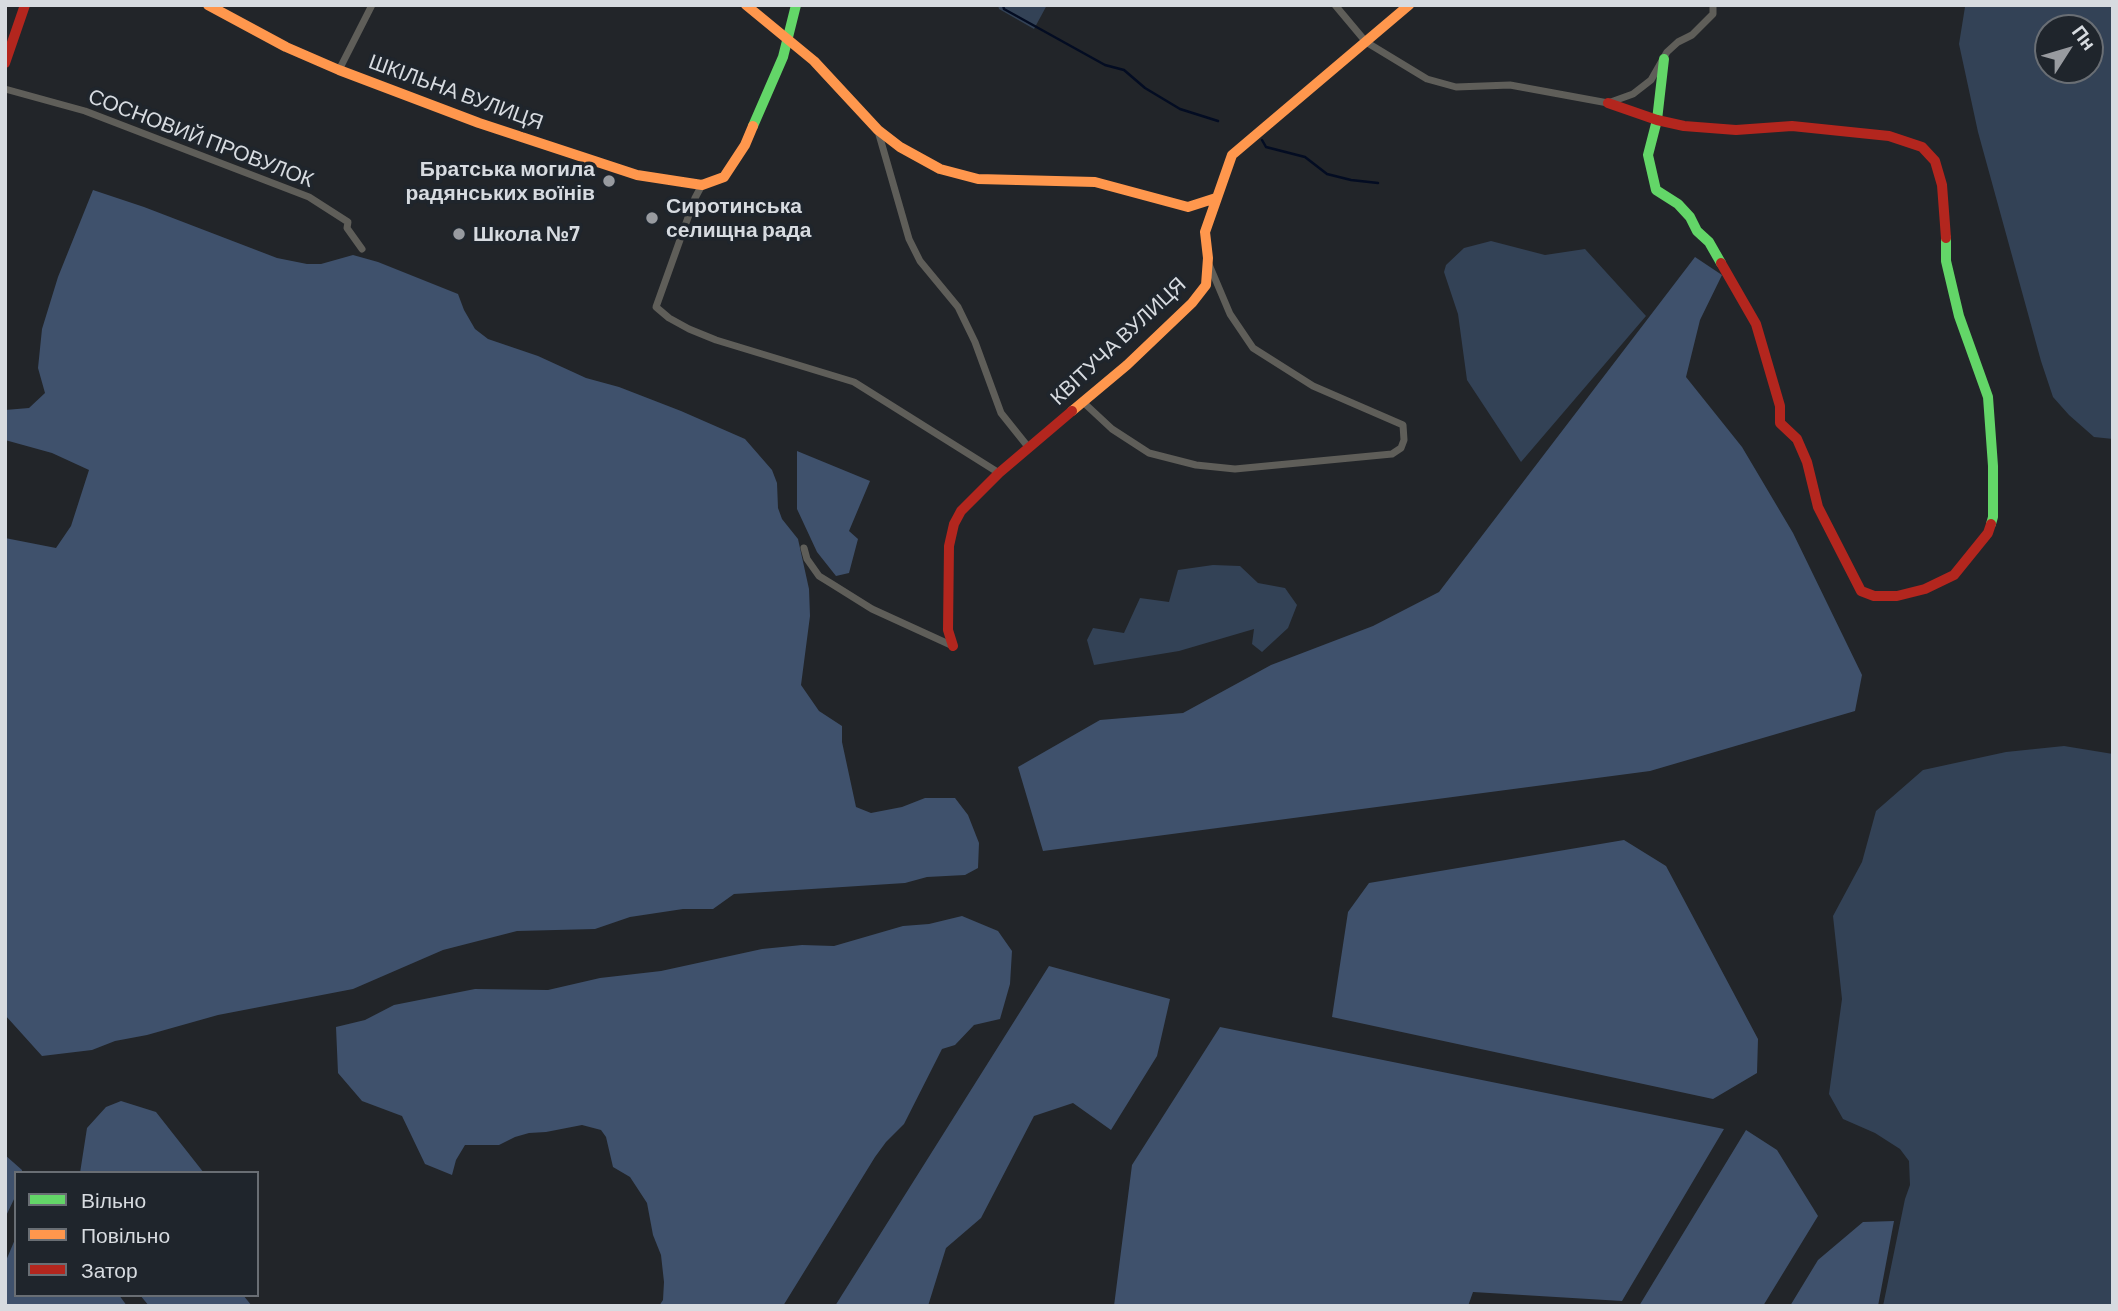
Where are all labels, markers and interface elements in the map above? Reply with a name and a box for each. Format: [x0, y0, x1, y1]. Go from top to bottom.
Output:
north arrow [2034, 14, 2104, 84]
text: Пн [2068, 20, 2101, 54]
street label: ШКІЛЬНА ВУЛИЦЯ [365, 49, 547, 135]
street label: СОСНОВИЙ ПРОВУЛОК [85, 83, 317, 193]
place label: Братська могила радянських воїнів [406, 156, 595, 206]
marker: Братська могила радянських воїнів [601, 173, 617, 189]
place label: Сиротинська селищна рада [666, 193, 811, 243]
marker: Сиротинська селищна рада [644, 210, 660, 226]
place label: Школа №7 [473, 221, 580, 247]
marker: Школа №7 [451, 226, 467, 242]
street label: КВІТУЧА ВУЛИЦЯ [1045, 272, 1191, 410]
legend [14, 1171, 259, 1297]
text: Вільно [81, 1187, 146, 1212]
text: Повільно [81, 1222, 170, 1247]
text: Затор [81, 1257, 138, 1282]

